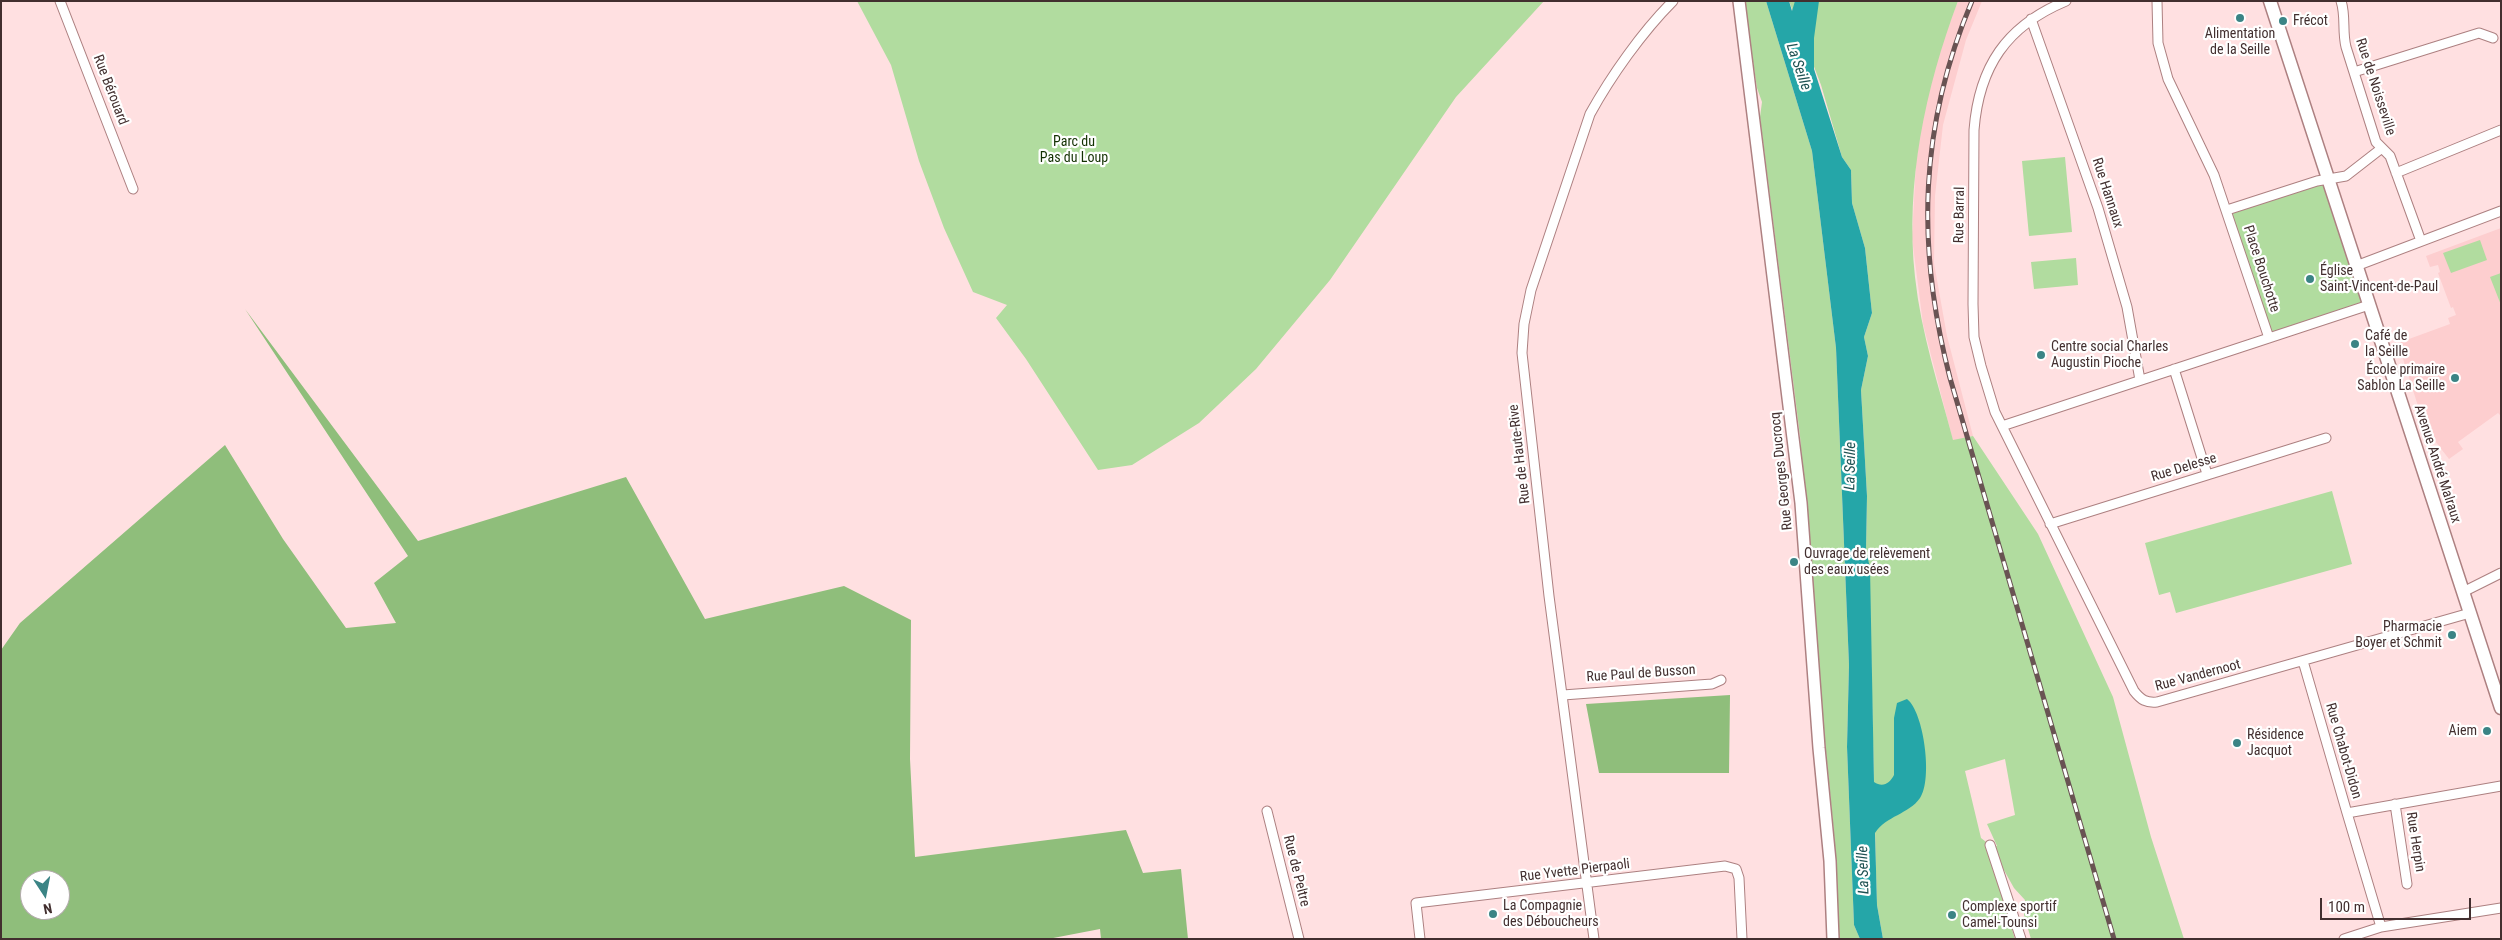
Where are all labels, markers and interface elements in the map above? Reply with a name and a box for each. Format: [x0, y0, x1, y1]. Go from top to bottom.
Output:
marker: Alimentation de la Seille [2234, 12, 2246, 24]
place label: Frécot [2293, 13, 2328, 29]
marker: Frécot [2277, 15, 2289, 27]
place label: Alimentation de la Seille [2205, 26, 2275, 58]
street label: Rue de Noisseville [2351, 36, 2399, 138]
water label: La Seille [1782, 41, 1814, 93]
street label: Rue Bérouard [89, 52, 131, 128]
park label: Parc du Pas du Loup [1040, 134, 1108, 166]
street label: Rue Hannaux [2088, 156, 2126, 230]
street label: Rue Barral [1951, 187, 1969, 243]
street label: Place Bouchotte [2239, 223, 2283, 315]
place label: Église Saint-Vincent-de-Paul [2320, 263, 2438, 296]
marker: Église Saint-Vincent-de-Paul [2304, 273, 2316, 285]
place label: Café de la Seille [2365, 328, 2408, 361]
marker: Café de la Seille [2349, 338, 2361, 350]
place label: Centre social Charles Augustin Pioche [2051, 339, 2168, 372]
marker: Centre social Charles Augustin Pioche [2035, 349, 2047, 361]
place label: École primaire Sablon La Seille [2357, 362, 2445, 394]
marker: École primaire Sablon La Seille [2449, 372, 2461, 384]
street label: Rue de Haute-Rive [1506, 403, 1534, 505]
street label: Avenue André Malraux [2410, 403, 2464, 525]
street label: Rue Georges Ducrocq [1767, 411, 1797, 531]
water label: La Seille [1842, 442, 1860, 490]
street label: Rue Delesse [2149, 450, 2219, 486]
place label: Ouvrage de relèvement des eaux usées [1804, 546, 1930, 578]
marker: Ouvrage de relèvement des eaux usées [1788, 556, 1800, 568]
place label: Pharmacie Boyer et Schmit [2355, 619, 2442, 652]
marker: Pharmacie Boyer et Schmit [2446, 629, 2458, 641]
street label: Rue Vandernoot [2153, 657, 2243, 695]
street label: Rue Paul de Busson [1586, 662, 1696, 686]
street label: Rue Chabot-Didon [2321, 701, 2365, 801]
place label: Aiem [2449, 723, 2477, 739]
marker: Aiem [2481, 725, 2493, 737]
place label: Résidence Jacquot [2247, 727, 2304, 760]
marker: Résidence Jacquot [2231, 737, 2243, 749]
street label: Rue Herpin [2402, 811, 2428, 873]
street label: Rue de Peltre [1279, 834, 1313, 908]
water label: La Seille [1854, 845, 1874, 895]
street label: Rue Yvette Pierpaoli [1519, 856, 1631, 886]
north arrow [20, 870, 70, 920]
scale bar [2322, 888, 2473, 920]
place label: La Compagnie des Déboucheurs [1503, 898, 1599, 930]
text: 100 m [2328, 898, 2365, 916]
place label: Complexe sportif Camel-Tounsi [1962, 899, 2057, 932]
text: N [42, 900, 53, 917]
marker: La Compagnie des Déboucheurs [1487, 908, 1499, 920]
marker: Complexe sportif Camel-Tounsi [1946, 909, 1958, 921]

